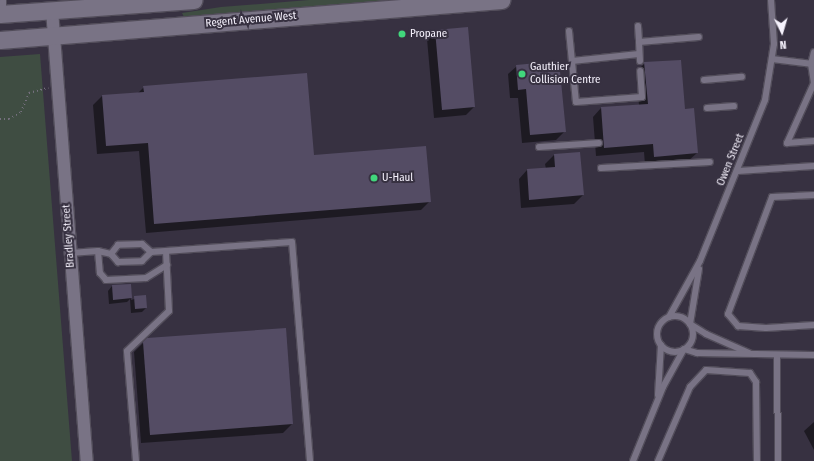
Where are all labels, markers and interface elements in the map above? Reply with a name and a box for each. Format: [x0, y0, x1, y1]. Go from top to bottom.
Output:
street label: Regent Avenue West [205, 9, 297, 31]
north arrow [762, 12, 802, 52]
place label: Propane [410, 27, 447, 41]
marker: Propane [397, 29, 407, 39]
text: N [779, 38, 787, 51]
place label: Gauthier Collision Centre [530, 61, 601, 87]
marker: Gauthier Collision Centre [517, 69, 527, 79]
street label: Owen Street [715, 132, 747, 188]
place label: U-Haul [382, 171, 413, 185]
marker: U-Haul [369, 173, 379, 183]
street label: Bradley Street [60, 204, 78, 268]

